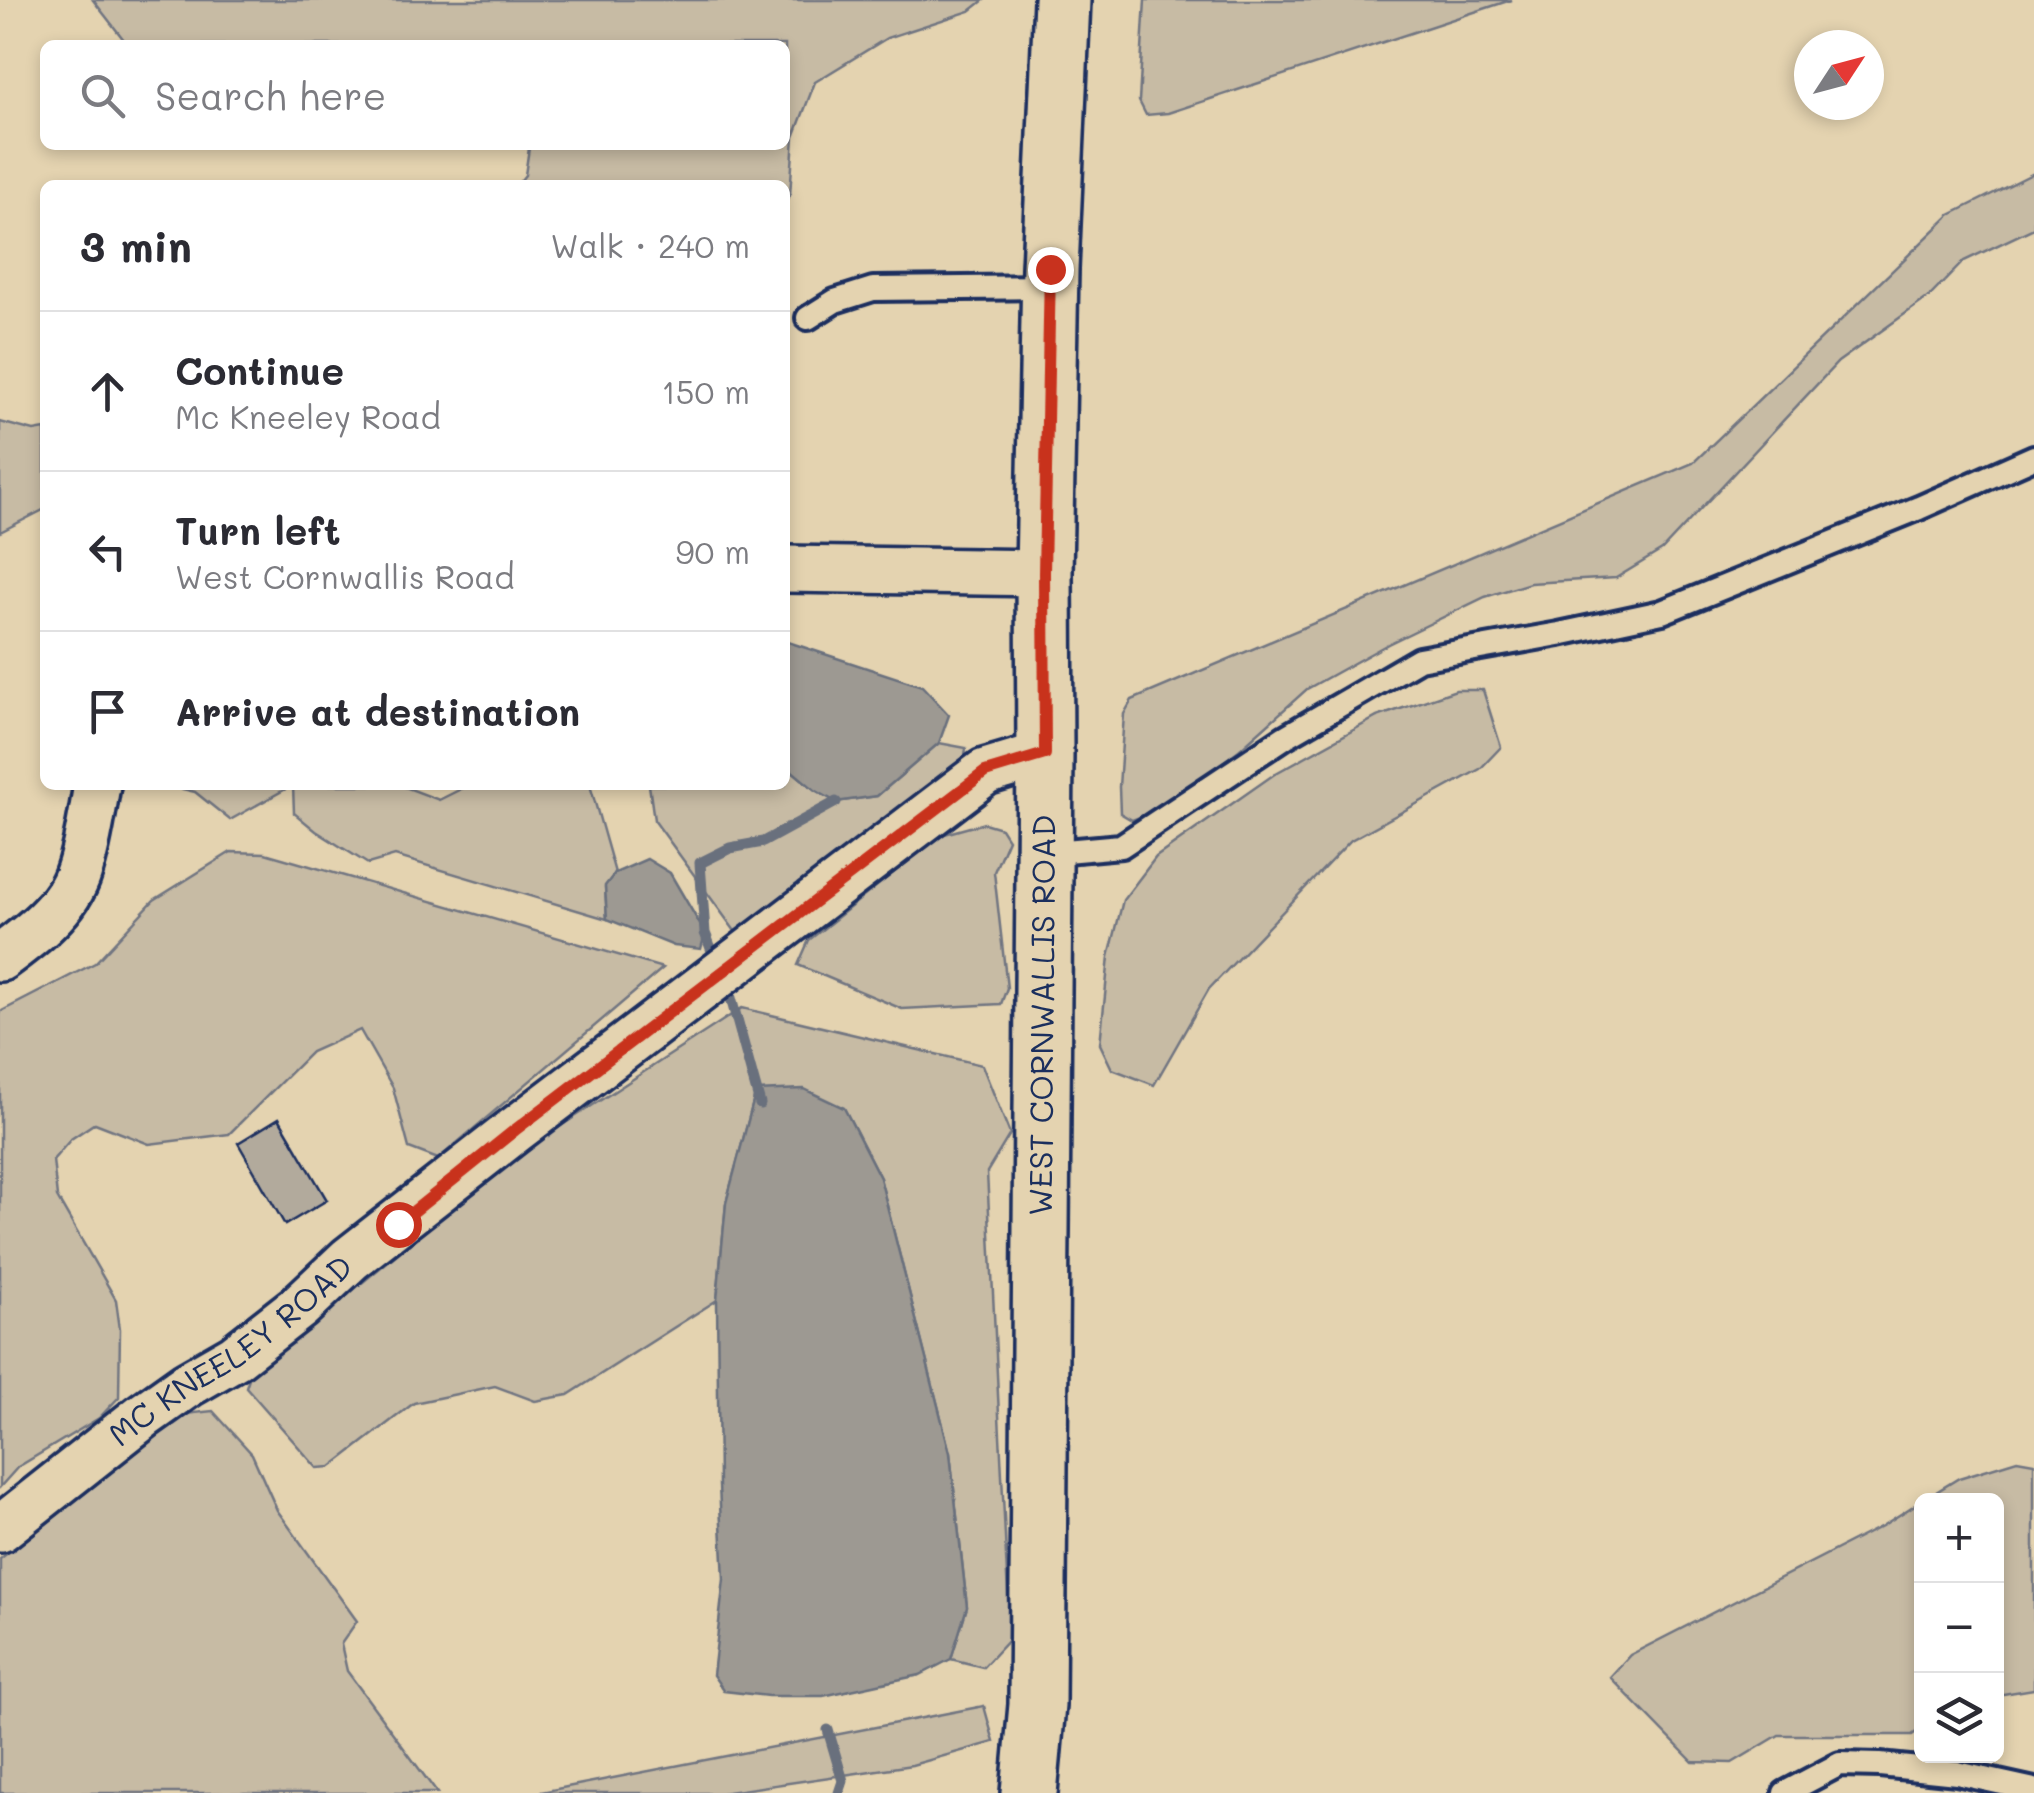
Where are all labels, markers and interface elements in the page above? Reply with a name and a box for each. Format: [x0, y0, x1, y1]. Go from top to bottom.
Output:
north arrow [1794, 30, 1884, 120]
search box [40, 40, 790, 150]
icon: search [75, 68, 130, 123]
text: Search here [155, 70, 386, 120]
text: 3 min [80, 218, 192, 273]
text: Walk · 240 m [550, 224, 750, 266]
route end [1028, 247, 1074, 293]
text: Continue [175, 345, 344, 395]
icon: ahead [80, 364, 135, 419]
text: 150 m [662, 370, 750, 412]
text: Mc Kneeley Road [175, 395, 441, 437]
text: Turn left [175, 505, 341, 555]
icon: left [80, 524, 135, 579]
text: 90 m [676, 530, 750, 572]
text: West Cornwallis Road [175, 555, 515, 597]
icon: arrive [80, 684, 135, 739]
text: Arrive at destination [175, 686, 580, 736]
street label: WEST CORNWALLIS ROAD [1018, 815, 1063, 1216]
route start [376, 1202, 422, 1248]
street label: MC KNEELEY ROAD [99, 1245, 360, 1454]
map controls [1914, 1493, 2004, 1763]
button: + [1914, 1493, 2004, 1583]
button: − [1914, 1583, 2004, 1673]
button: layers [1914, 1673, 2004, 1763]

